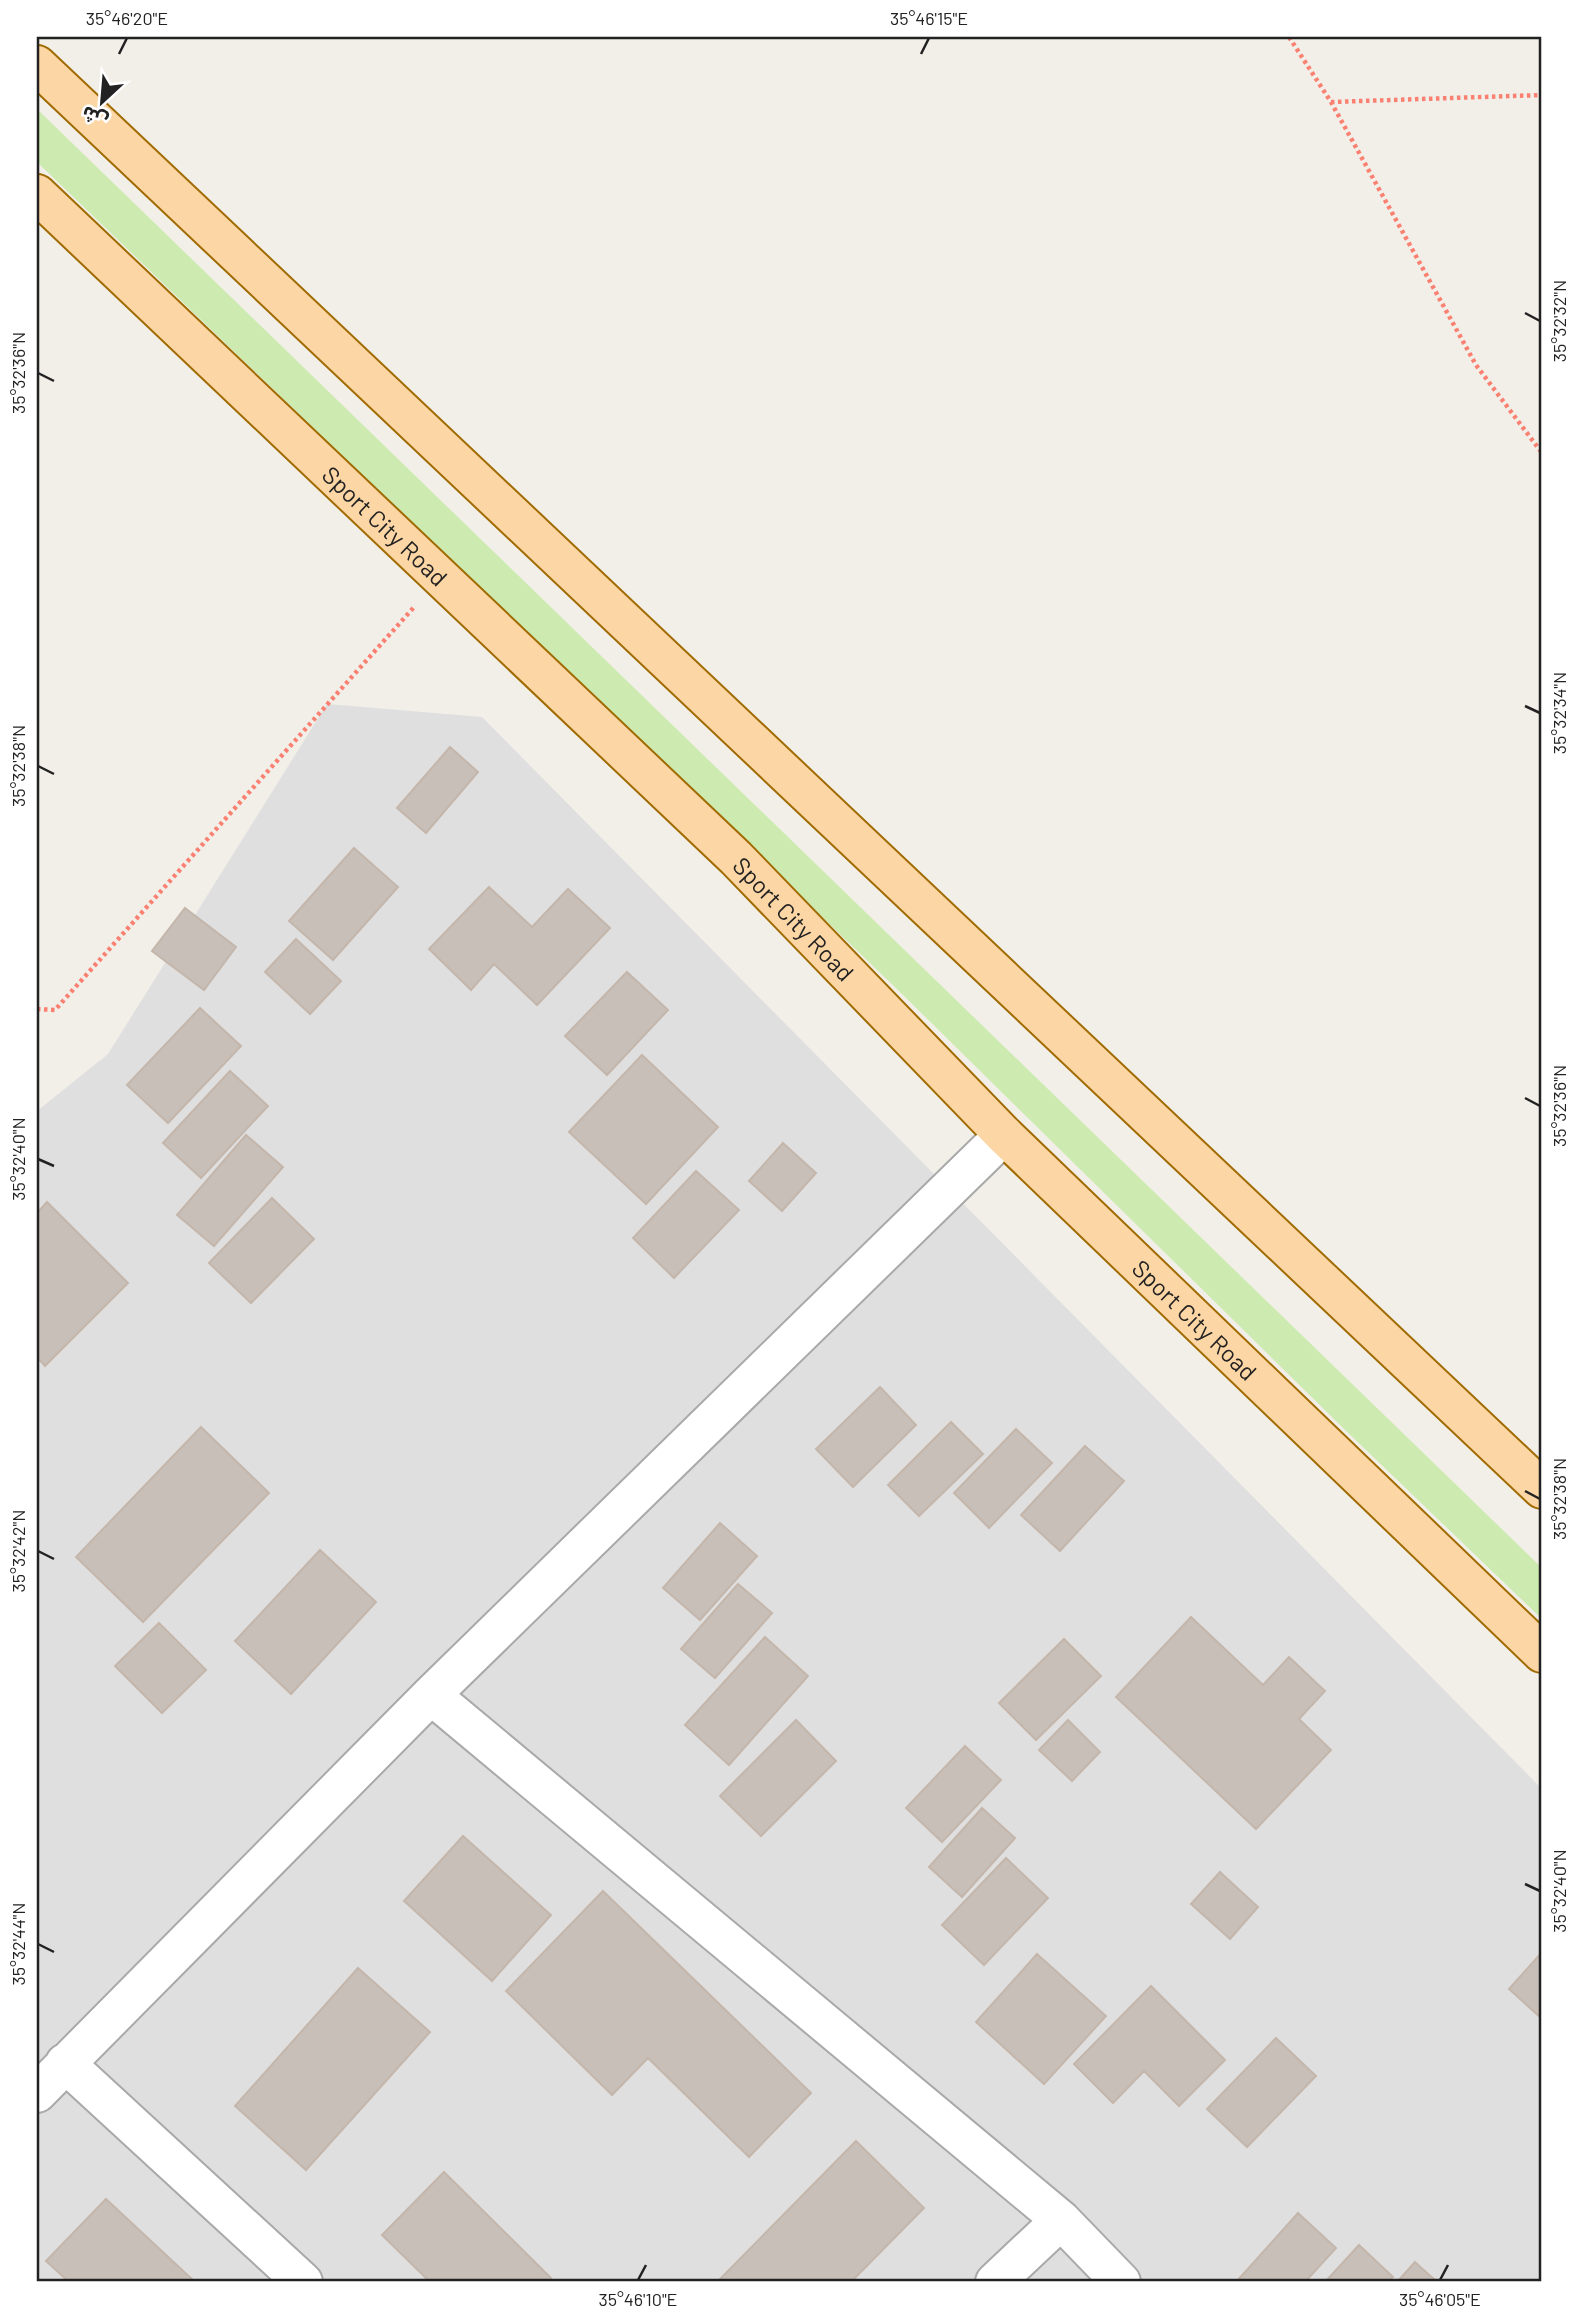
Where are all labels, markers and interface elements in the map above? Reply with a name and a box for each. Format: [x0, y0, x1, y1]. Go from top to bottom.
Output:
text: 35°46'20"E [86, 7, 168, 29]
text: 35°46'15"E [890, 7, 968, 29]
north arrow [66, 66, 136, 136]
text: ش [78, 102, 111, 134]
text: 35°32'32"N [1548, 280, 1570, 362]
text: 35°32'36"N [7, 332, 29, 414]
street label: Sport City Road [317, 459, 454, 591]
text: 35°32'34"N [1548, 672, 1570, 754]
text: 35°32'38"N [7, 725, 29, 807]
street label: Sport City Road [728, 850, 861, 986]
text: 35°32'36"N [1548, 1065, 1570, 1147]
text: 35°32'40"N [7, 1117, 29, 1201]
street label: Sport City Road [1127, 1253, 1263, 1386]
text: 35°32'38"N [1548, 1458, 1570, 1540]
text: 35°32'42"N [7, 1510, 29, 1592]
text: 35°32'40"N [1548, 1849, 1570, 1933]
text: 35°32'44"N [7, 1903, 29, 1985]
text: 35°46'10"E [598, 2288, 678, 2310]
text: 35°46'05"E [1399, 2288, 1481, 2310]

